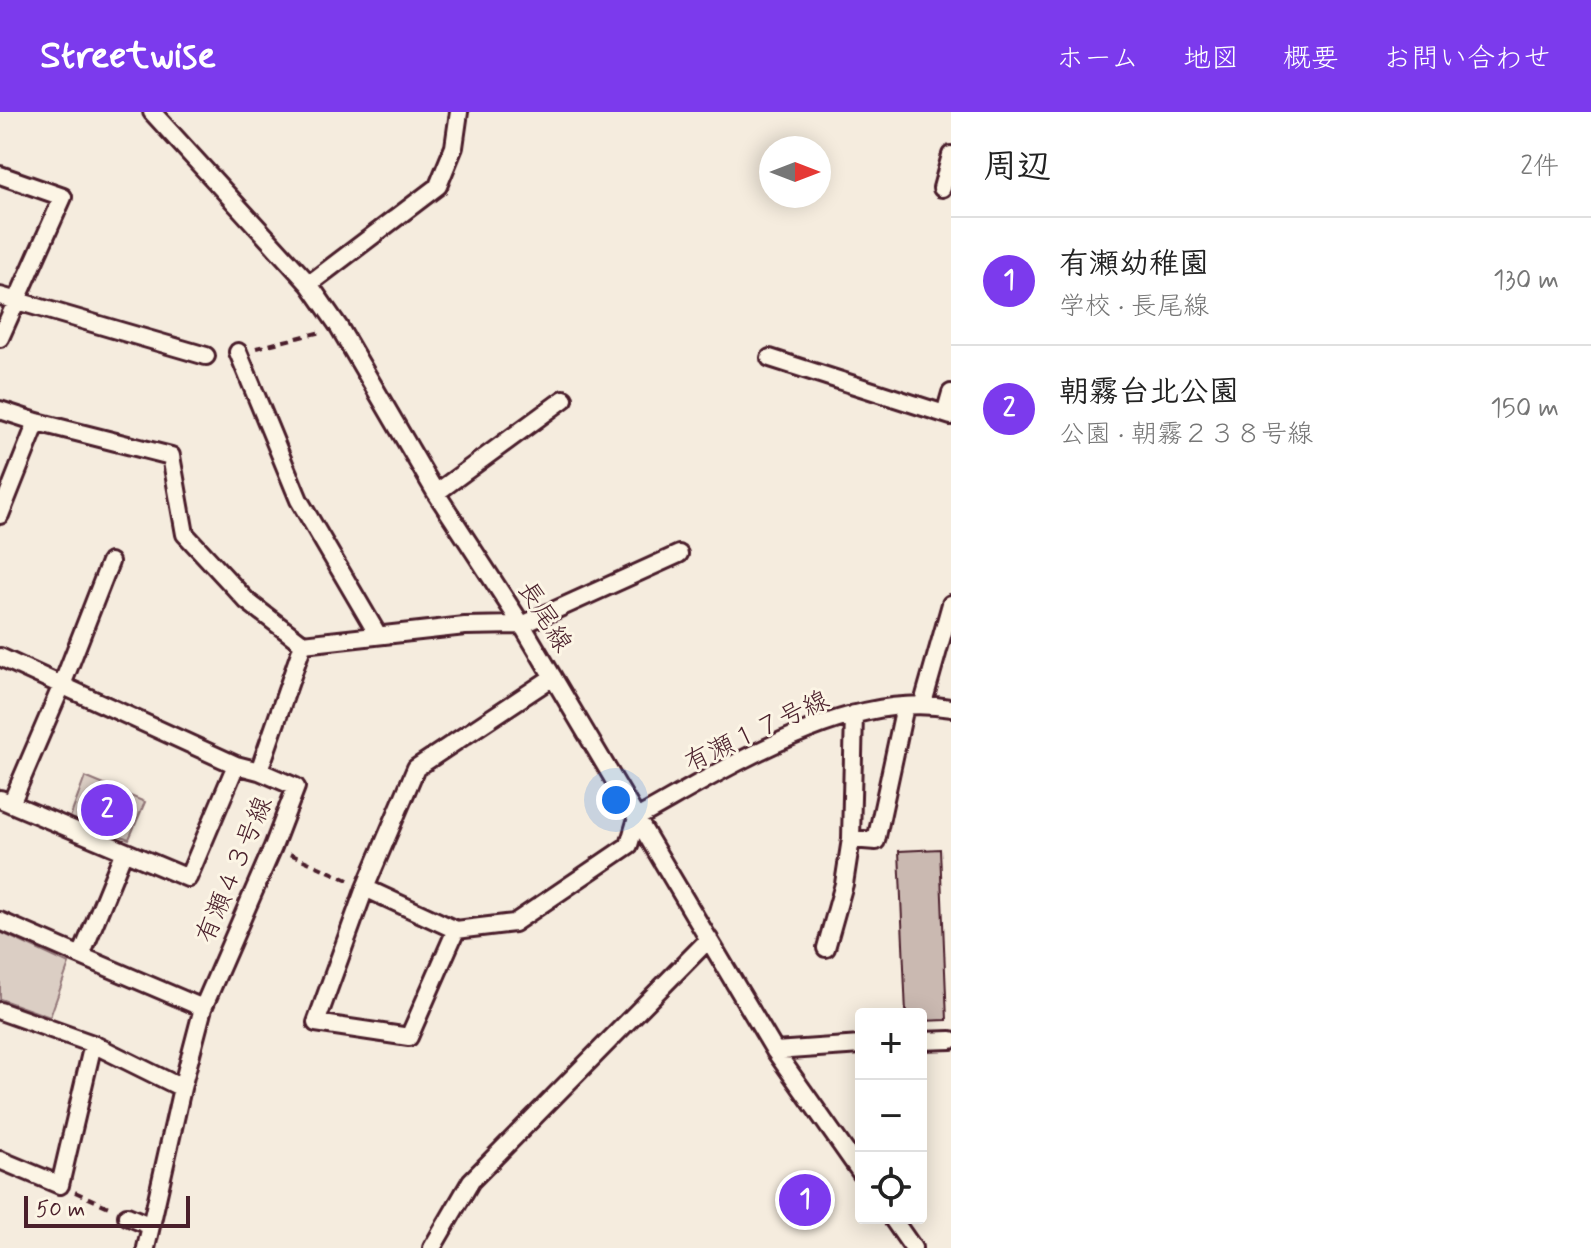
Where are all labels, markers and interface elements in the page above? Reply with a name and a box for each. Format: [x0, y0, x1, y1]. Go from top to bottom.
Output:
text: Streetwise [40, 32, 216, 81]
text: ホーム [1056, 41, 1139, 78]
text: 地図 [1183, 41, 1239, 78]
text: 概要 [1283, 41, 1339, 78]
text: お問い合わせ [1383, 41, 1551, 78]
north arrow [759, 136, 831, 208]
text: 周辺 [983, 145, 1051, 190]
text: 2件 [1520, 150, 1559, 184]
text: 有瀬幼稚園 [1059, 245, 1209, 284]
text: 1 [1003, 264, 1015, 298]
text: 130 m [1493, 264, 1559, 298]
text: 学校 · 長尾線 [1059, 290, 1209, 324]
text: 朝霧台北公園 [1059, 373, 1239, 412]
text: 2 [1003, 392, 1015, 426]
text: 150 m [1490, 392, 1559, 426]
text: 公園 · 朝霧２３８号線 [1059, 418, 1313, 452]
street label: 長尾線 [509, 575, 579, 659]
street label: 有瀬１７号線 [679, 684, 835, 780]
pin: 2 [81, 780, 133, 840]
your location [596, 780, 636, 820]
street label: 有瀬４３号線 [189, 792, 281, 948]
map controls [855, 1008, 927, 1224]
button: + [855, 1008, 927, 1080]
button: − [855, 1080, 927, 1152]
button: locate [855, 1152, 927, 1224]
pin: 1 [779, 1170, 831, 1230]
scale bar [24, 1192, 190, 1228]
text: 50 m [36, 1196, 85, 1224]

